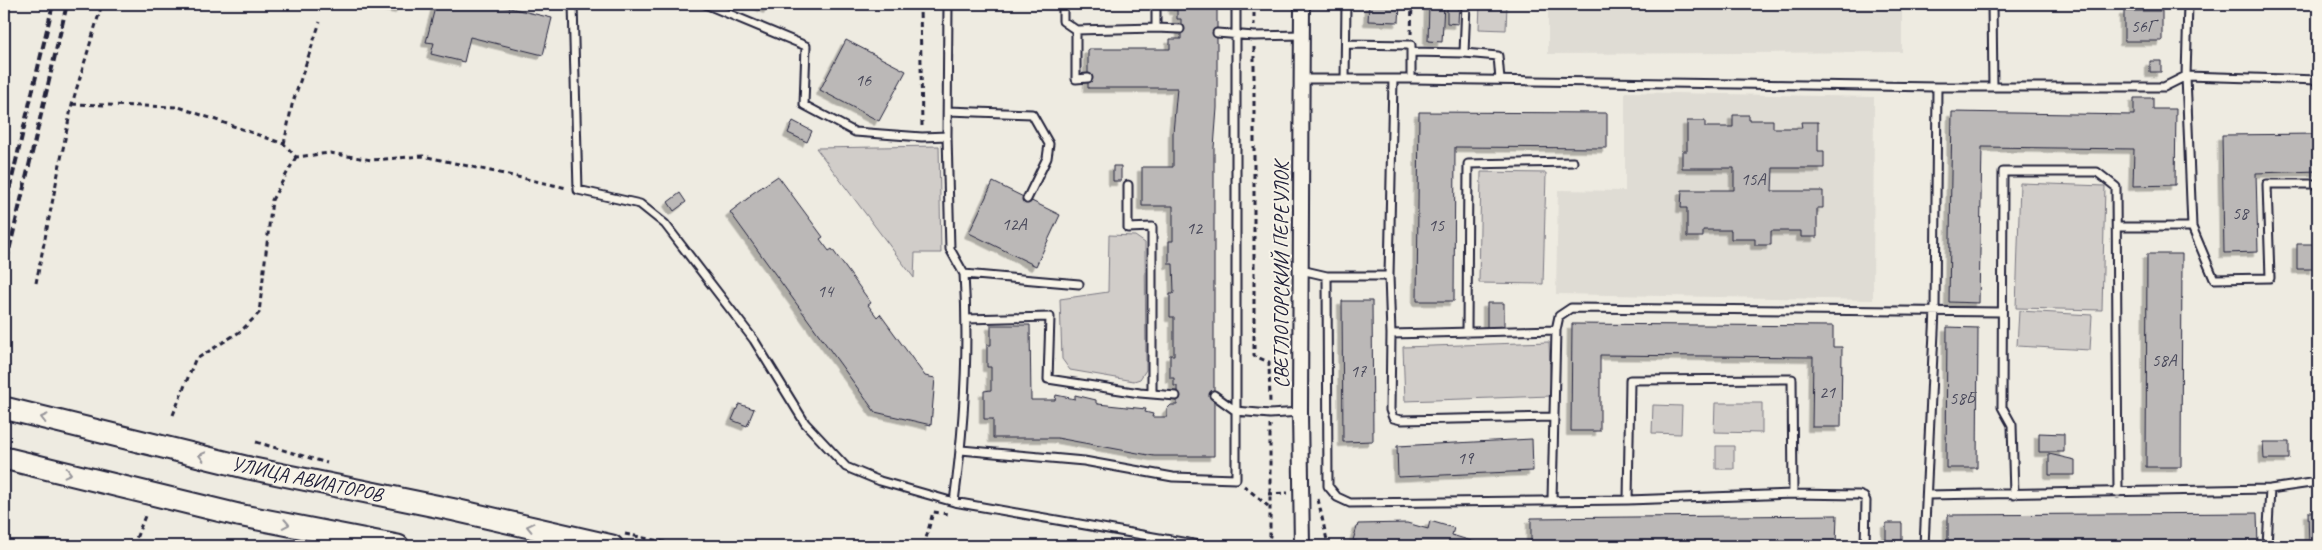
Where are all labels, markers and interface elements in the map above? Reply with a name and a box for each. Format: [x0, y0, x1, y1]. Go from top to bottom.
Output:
house number: 56Г [2131, 15, 2159, 37]
house number: 16 [855, 69, 872, 91]
street label: СВЕТЛОГОРСКИЙ ПЕРЕУЛОК [1269, 158, 1294, 388]
house number: 15А [1740, 168, 1767, 190]
house number: 58 [2232, 202, 2250, 224]
house number: 12А [1001, 213, 1028, 235]
house number: 15 [1428, 214, 1445, 236]
house number: 12 [1186, 217, 1204, 239]
house number: 14 [817, 280, 835, 302]
house number: 58А [2151, 349, 2178, 371]
house number: 17 [1350, 360, 1367, 382]
house number: 21 [1819, 381, 1836, 403]
house number: 58Б [1949, 387, 1978, 409]
one-way arrow [40, 413, 49, 424]
house number: 19 [1457, 447, 1475, 469]
one-way arrow [198, 451, 207, 462]
street label: УЛИЦА АВИАТОРОВ [229, 451, 387, 508]
one-way arrow [64, 468, 72, 478]
one-way arrow [281, 518, 290, 529]
one-way arrow [526, 522, 535, 533]

